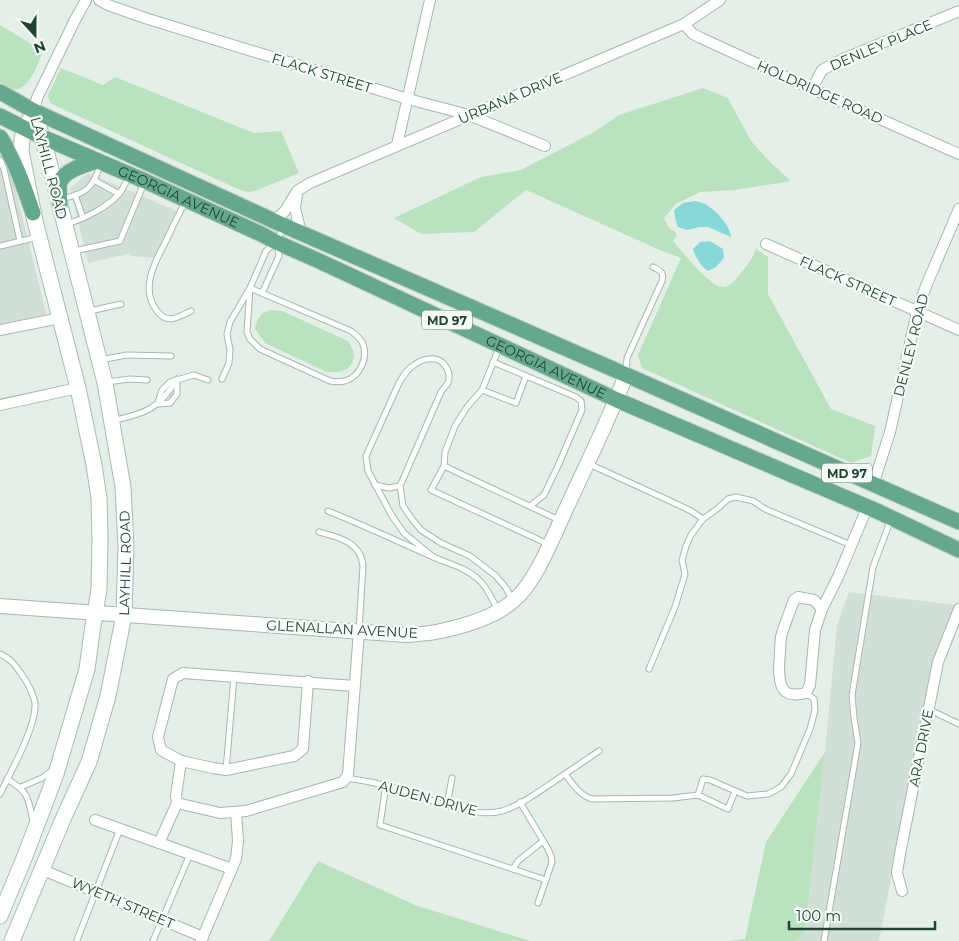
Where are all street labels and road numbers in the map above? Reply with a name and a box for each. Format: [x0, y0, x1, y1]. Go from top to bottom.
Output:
street label: DENLEY PLACE [827, 15, 935, 75]
street label: FLACK STREET [270, 49, 374, 97]
street label: HOLDRIDGE ROAD [754, 56, 886, 128]
street label: URBANA DRIVE [455, 68, 565, 128]
street label: LAYHILL ROAD [27, 115, 71, 221]
street label: GEORGIA AVENUE [115, 162, 242, 232]
street label: FLACK STREET [797, 252, 899, 310]
street label: DENLEY ROAD [889, 292, 933, 398]
road number: MD 97 [422, 310, 472, 330]
street label: GEORGIA AVENUE [483, 331, 609, 403]
road number: MD 97 [822, 463, 872, 482]
street label: LAYHILL ROAD [115, 510, 135, 616]
street label: GLENALLAN AVENUE [266, 616, 418, 642]
street label: ARA DRIVE [905, 708, 937, 788]
street label: AUDEN DRIVE [377, 776, 479, 820]
street label: WYETH STREET [69, 873, 177, 933]

